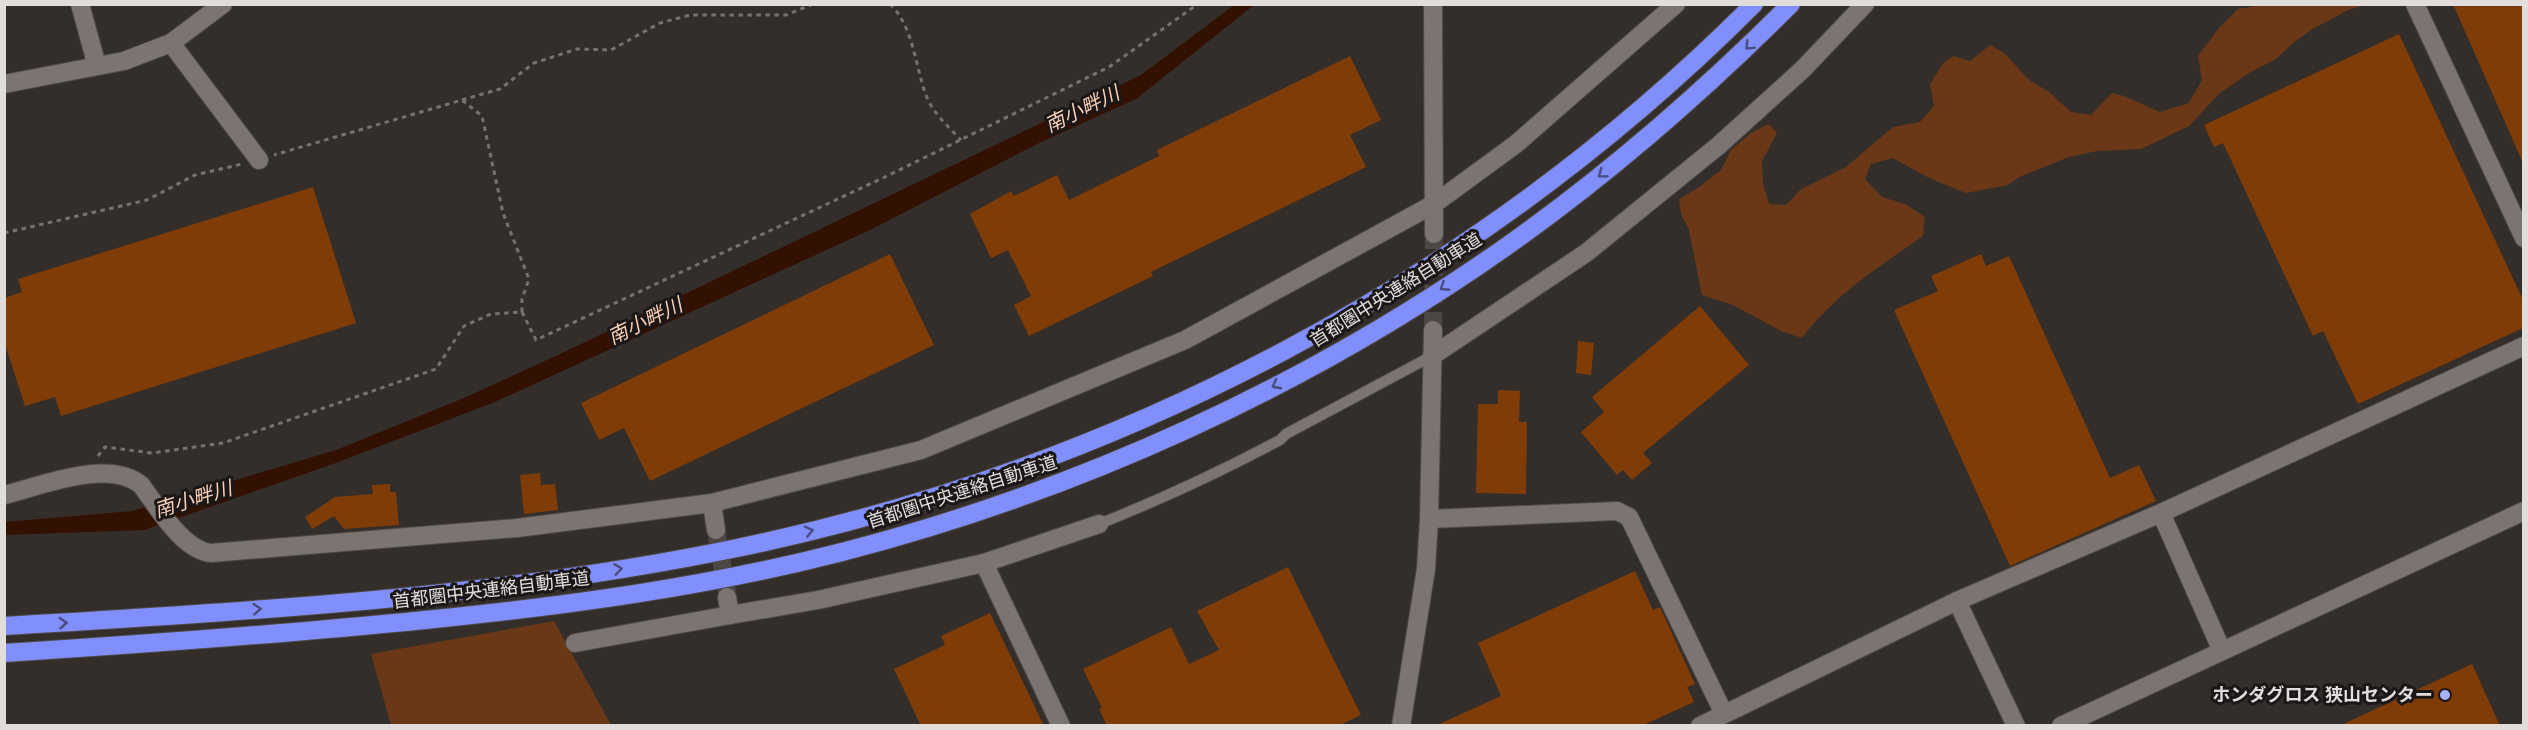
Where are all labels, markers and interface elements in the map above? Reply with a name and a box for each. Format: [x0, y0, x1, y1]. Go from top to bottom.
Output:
one-way arrow [1746, 38, 1757, 49]
water label: 南小畔川 [1040, 79, 1125, 137]
one-way arrow [1598, 166, 1609, 177]
street label: 首都圏中央連絡自動車道 [1306, 227, 1486, 352]
one-way arrow [1440, 280, 1451, 291]
water label: 南小畔川 [603, 291, 688, 349]
one-way arrow [1271, 378, 1282, 389]
street label: 首都圏中央連絡自動車道 [864, 450, 1060, 533]
water label: 南小畔川 [151, 474, 237, 522]
one-way arrow [804, 525, 814, 538]
one-way arrow [613, 564, 623, 576]
street label: 首都圏中央連絡自動車道 [391, 566, 591, 613]
one-way arrow [253, 603, 262, 616]
one-way arrow [58, 616, 67, 629]
place label: ホンダグロス 狭山センター [2212, 683, 2433, 706]
marker: ホンダグロス 狭山センター [2438, 688, 2452, 702]

